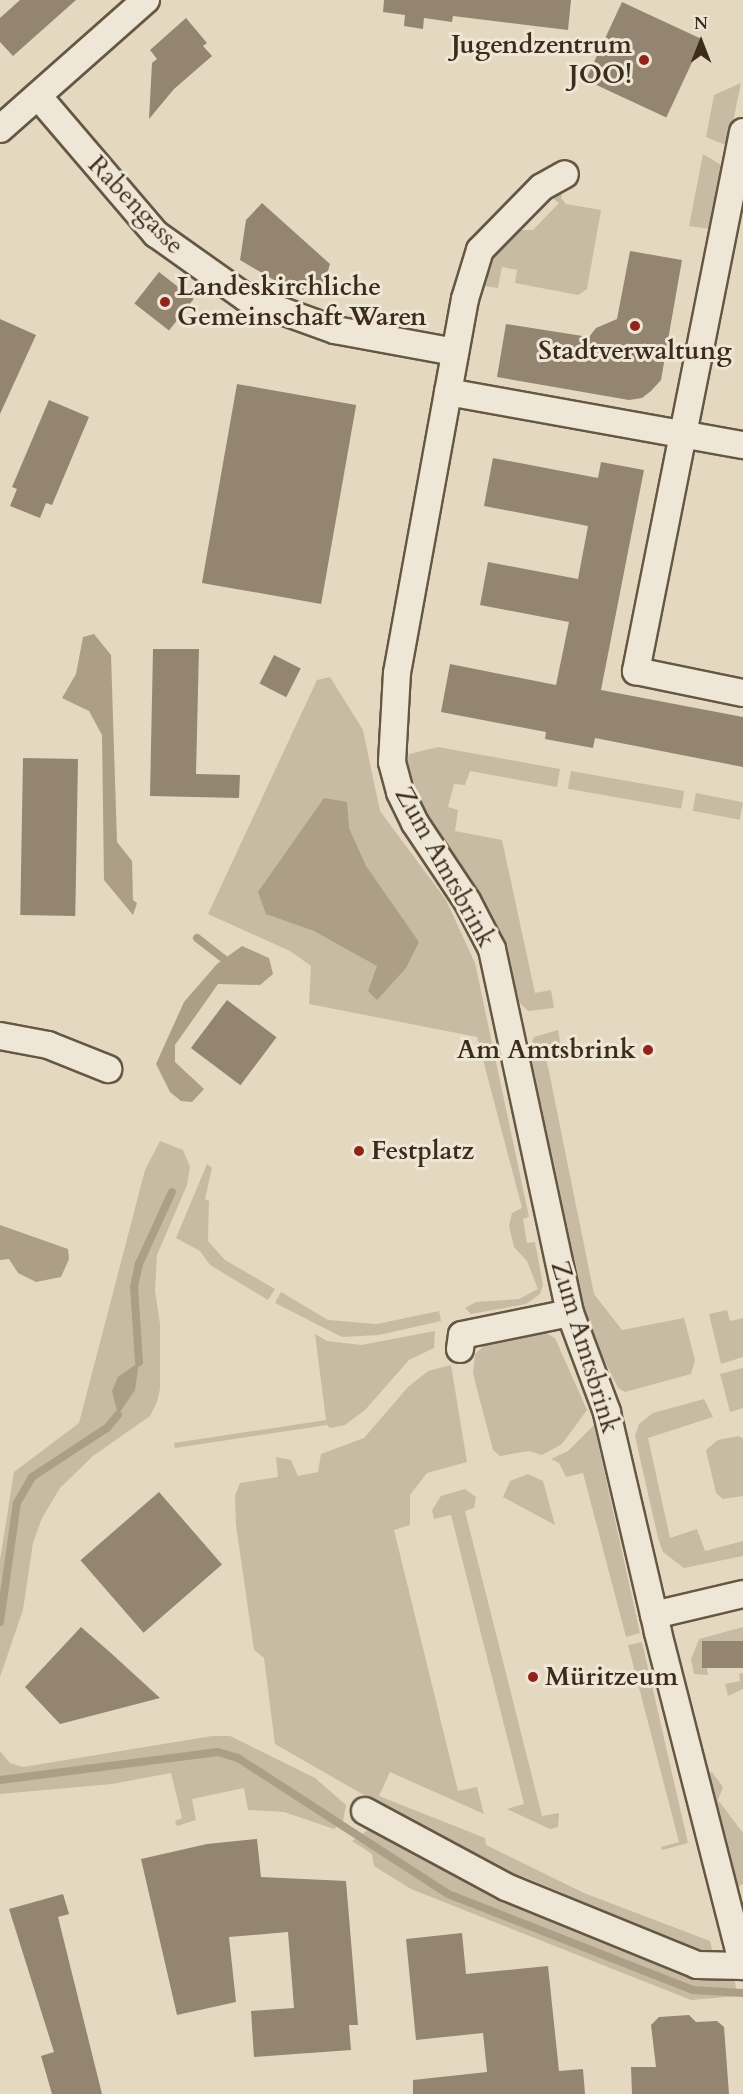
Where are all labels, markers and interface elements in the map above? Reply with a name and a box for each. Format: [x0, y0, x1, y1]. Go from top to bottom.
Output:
north arrow [671, 12, 731, 72]
text: N [694, 13, 708, 35]
place label: Jugendzentrum JOO! [451, 29, 632, 90]
marker: Jugendzentrum JOO! [637, 53, 651, 67]
street label: Rabengasse [81, 149, 191, 261]
place label: Landeskirchliche Gemeinschaft Waren [177, 271, 427, 332]
marker: Landeskirchliche Gemeinschaft Waren [158, 295, 172, 309]
marker: Stadtverwaltung [628, 319, 642, 333]
place label: Stadtverwaltung [538, 335, 732, 367]
street label: Zum Amtsbrink [388, 781, 502, 953]
place label: Am Amtsbrink [457, 1034, 636, 1066]
marker: Am Amtsbrink [641, 1043, 655, 1057]
place label: Festplatz [371, 1135, 474, 1167]
marker: Festplatz [352, 1144, 366, 1158]
street label: Zum Amtsbrink [544, 1257, 626, 1437]
place label: Müritzeum [545, 1661, 678, 1693]
marker: Müritzeum [526, 1670, 540, 1684]

